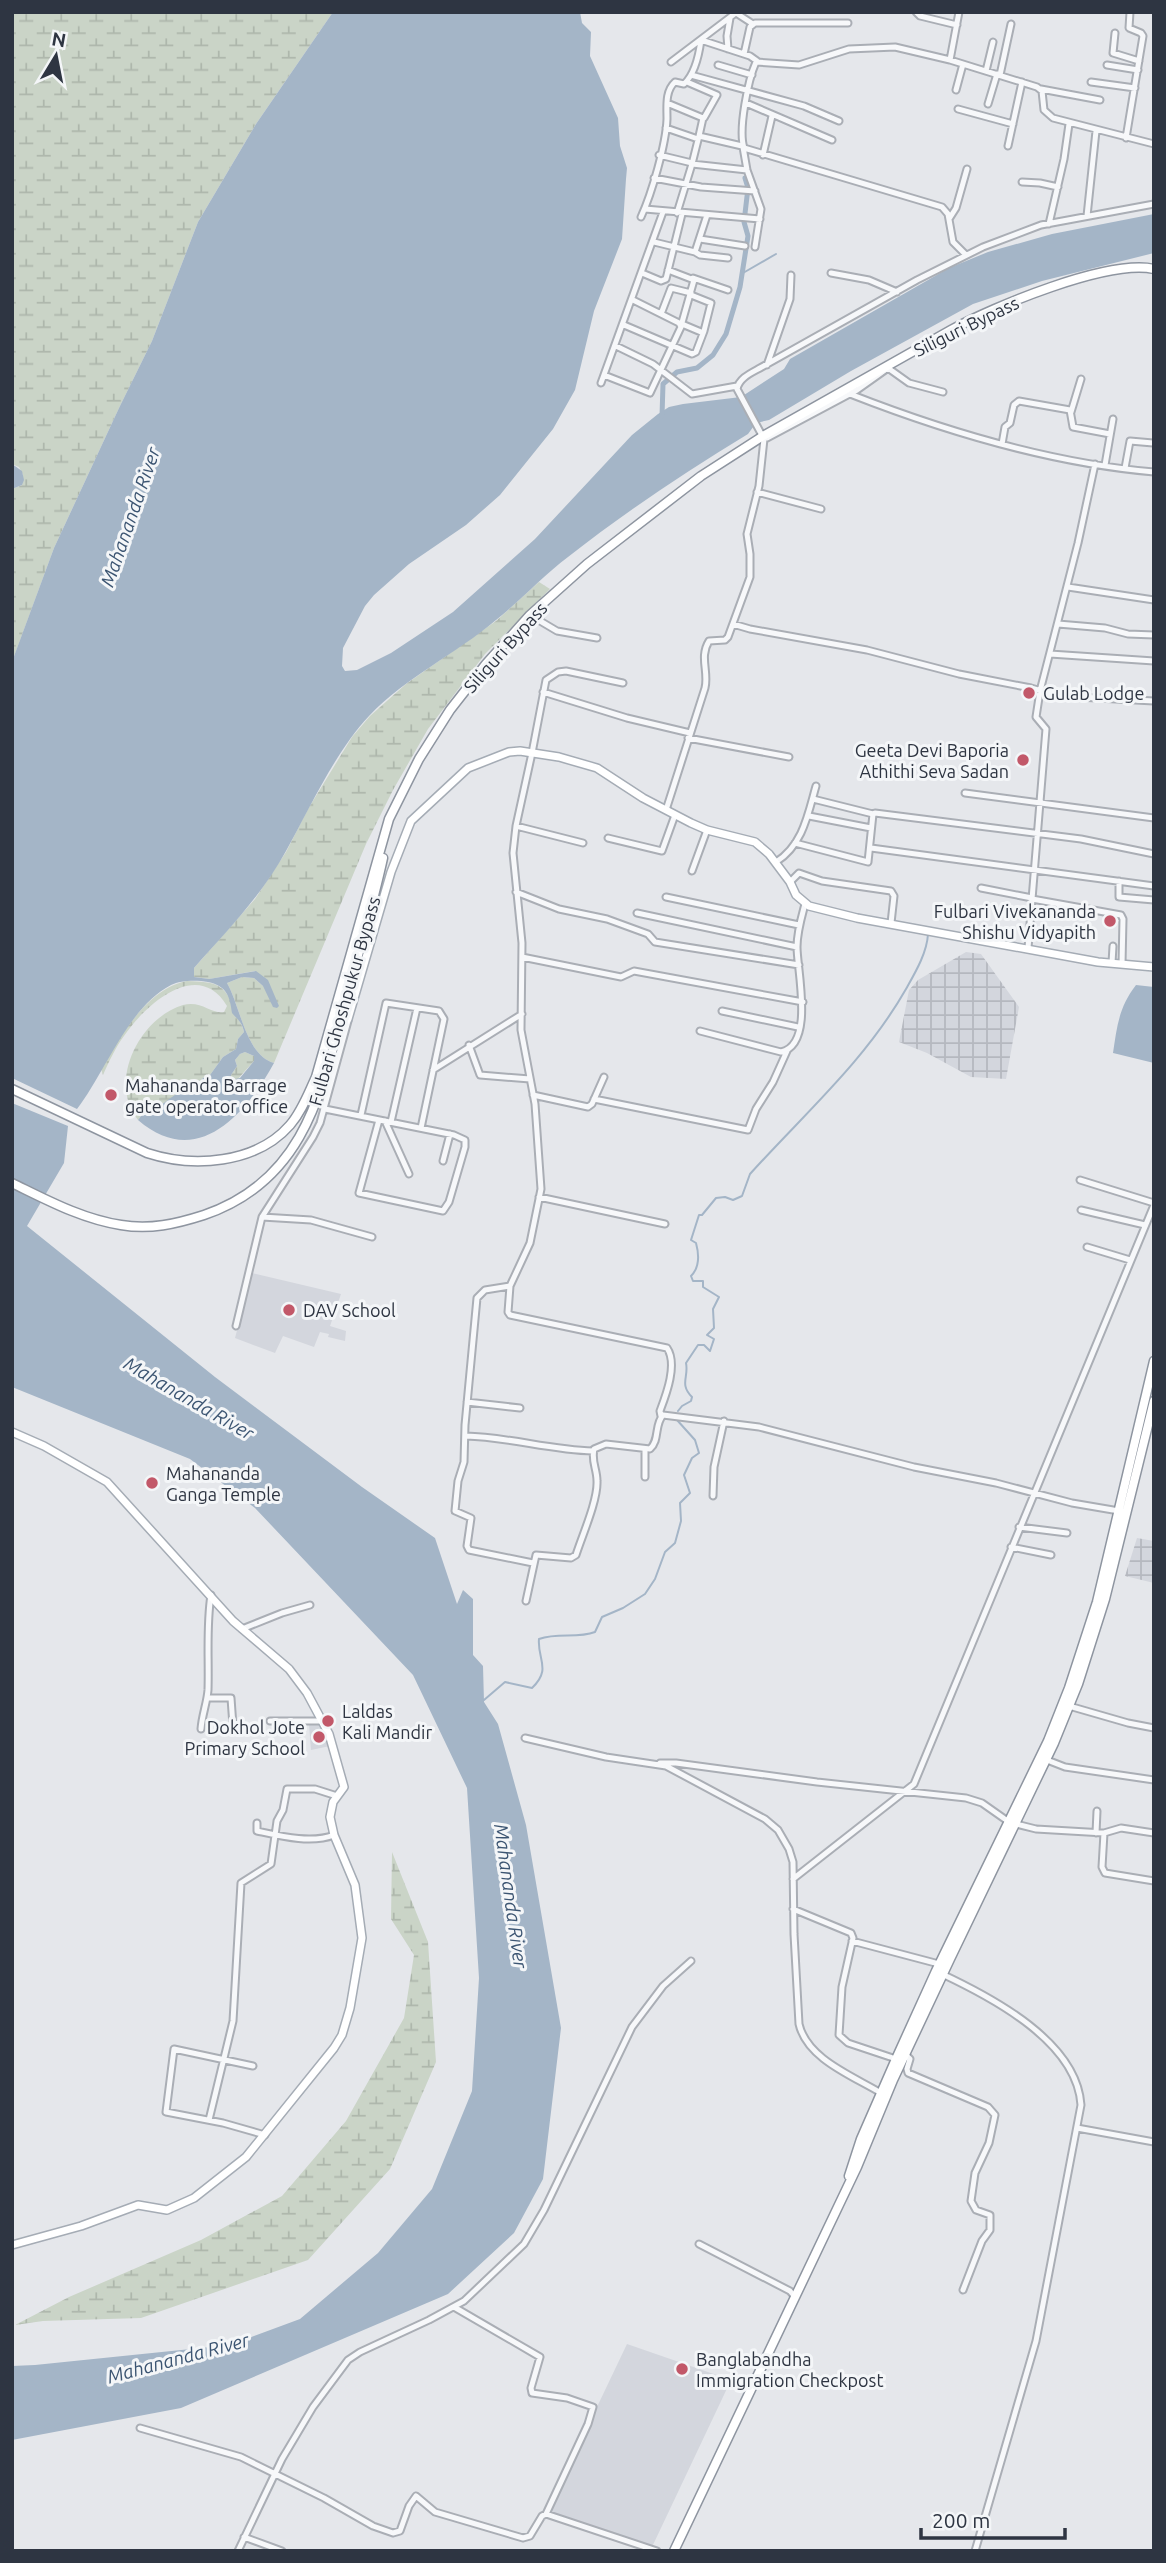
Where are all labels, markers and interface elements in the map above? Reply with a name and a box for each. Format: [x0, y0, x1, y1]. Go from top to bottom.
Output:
north arrow [21, 21, 91, 91]
text: N [50, 27, 68, 51]
street label: Siliguri Bypass [910, 292, 1022, 360]
water label: Mahananda River [96, 444, 164, 590]
street label: Siliguri Bypass [459, 598, 551, 696]
place label: Gulab Lodge [1043, 683, 1144, 703]
marker: Gulab Lodge [1021, 685, 1037, 701]
place label: Geeta Devi Baporia Athithi Seva Sadan [855, 740, 1009, 781]
marker: Geeta Devi Baporia Athithi Seva Sadan [1015, 752, 1031, 768]
street label: Fulbari Ghoshpukur Bypass [305, 894, 384, 1108]
place label: Fulbari Vivekananda Shishu Vidyapith [934, 901, 1096, 942]
marker: Fulbari Vivekananda Shishu Vidyapith [1102, 913, 1118, 929]
place label: Mahananda Barrage gate operator office [125, 1075, 288, 1116]
marker: Mahananda Barrage gate operator office [103, 1087, 119, 1103]
place label: DAV School [303, 1300, 396, 1320]
marker: DAV School [281, 1302, 297, 1318]
water label: Mahananda River [120, 1352, 258, 1444]
place label: Mahananda Ganga Temple [166, 1463, 281, 1504]
marker: Mahananda Ganga Temple [144, 1475, 160, 1491]
place label: Laldas Kali Mandir [342, 1701, 432, 1742]
marker: Laldas Kali Mandir [320, 1713, 336, 1729]
place label: Dokhol Jote Primary School [184, 1717, 305, 1758]
marker: Dokhol Jote Primary School [311, 1729, 327, 1745]
water label: Mahananda River [490, 1822, 532, 1971]
water label: Mahananda River [105, 2328, 252, 2388]
place label: Banglabandha Immigration Checkpost [696, 2349, 884, 2390]
marker: Banglabandha Immigration Checkpost [674, 2361, 690, 2377]
scale bar [921, 2496, 1064, 2540]
text: 200 m [932, 2508, 990, 2532]

